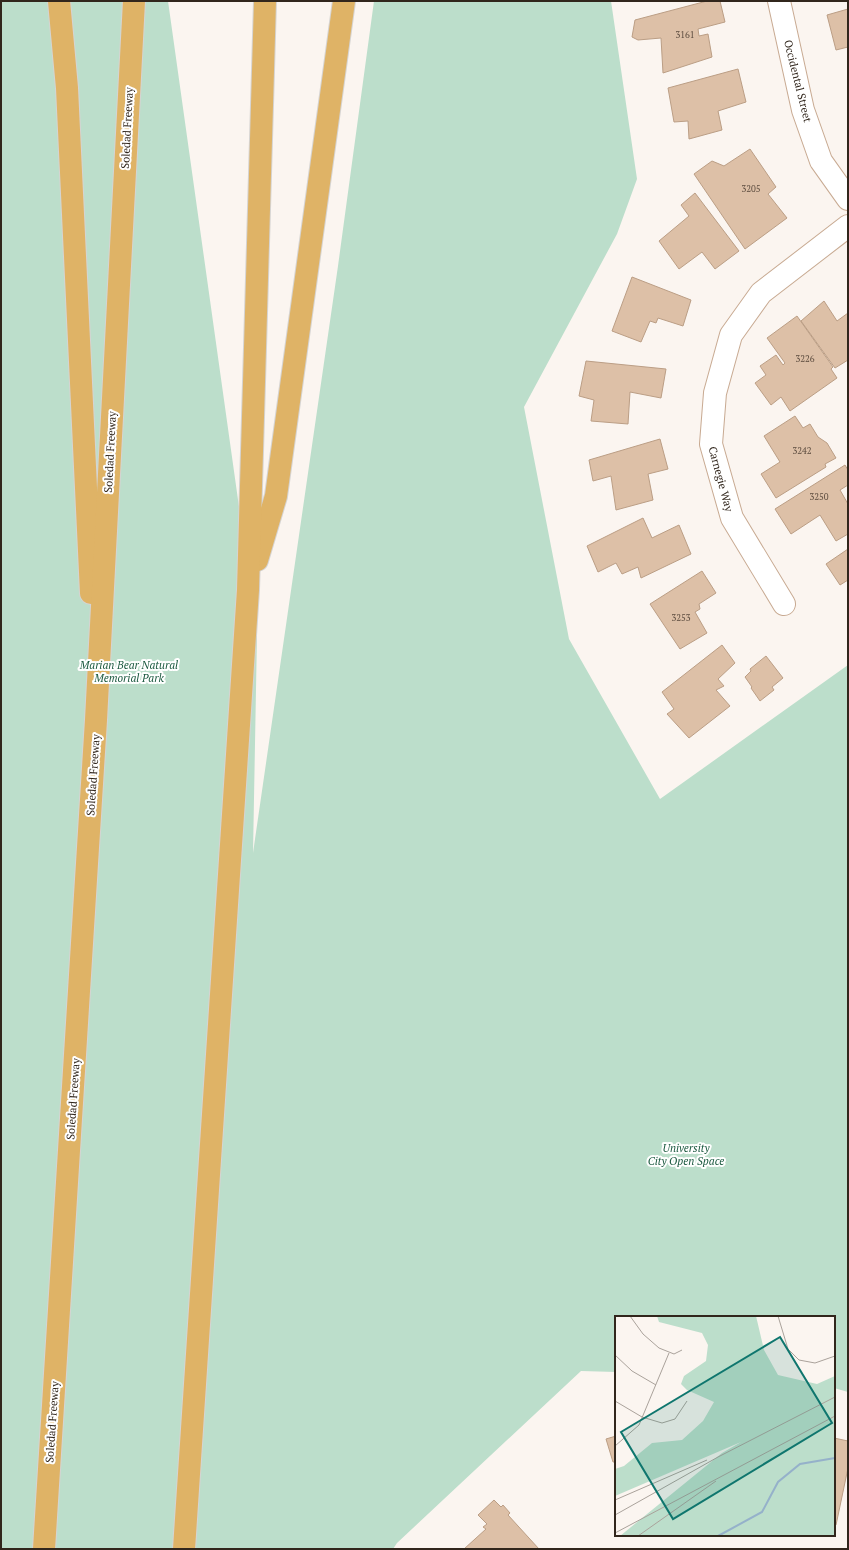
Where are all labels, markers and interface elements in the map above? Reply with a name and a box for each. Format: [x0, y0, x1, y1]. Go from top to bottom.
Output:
house number: 3161 [675, 29, 695, 41]
street label: Occidental Street [781, 38, 815, 124]
street label: Soledad Freeway [118, 86, 136, 169]
house number: 3205 [741, 183, 761, 195]
house number: 3226 [795, 353, 815, 365]
street label: Soledad Freeway [101, 410, 119, 493]
street label: Carnegie Way [706, 445, 737, 514]
house number: 3242 [792, 445, 812, 457]
house number: 3250 [809, 491, 829, 503]
house number: 3253 [671, 612, 691, 624]
park label: Marian Bear Natural Memorial Park [79, 658, 178, 685]
street label: Soledad Freeway [83, 733, 103, 816]
street label: Soledad Freeway [63, 1057, 83, 1140]
park label: University City Open Space [648, 1141, 724, 1168]
inset map [615, 1316, 835, 1536]
street label: Soledad Freeway [42, 1380, 62, 1463]

